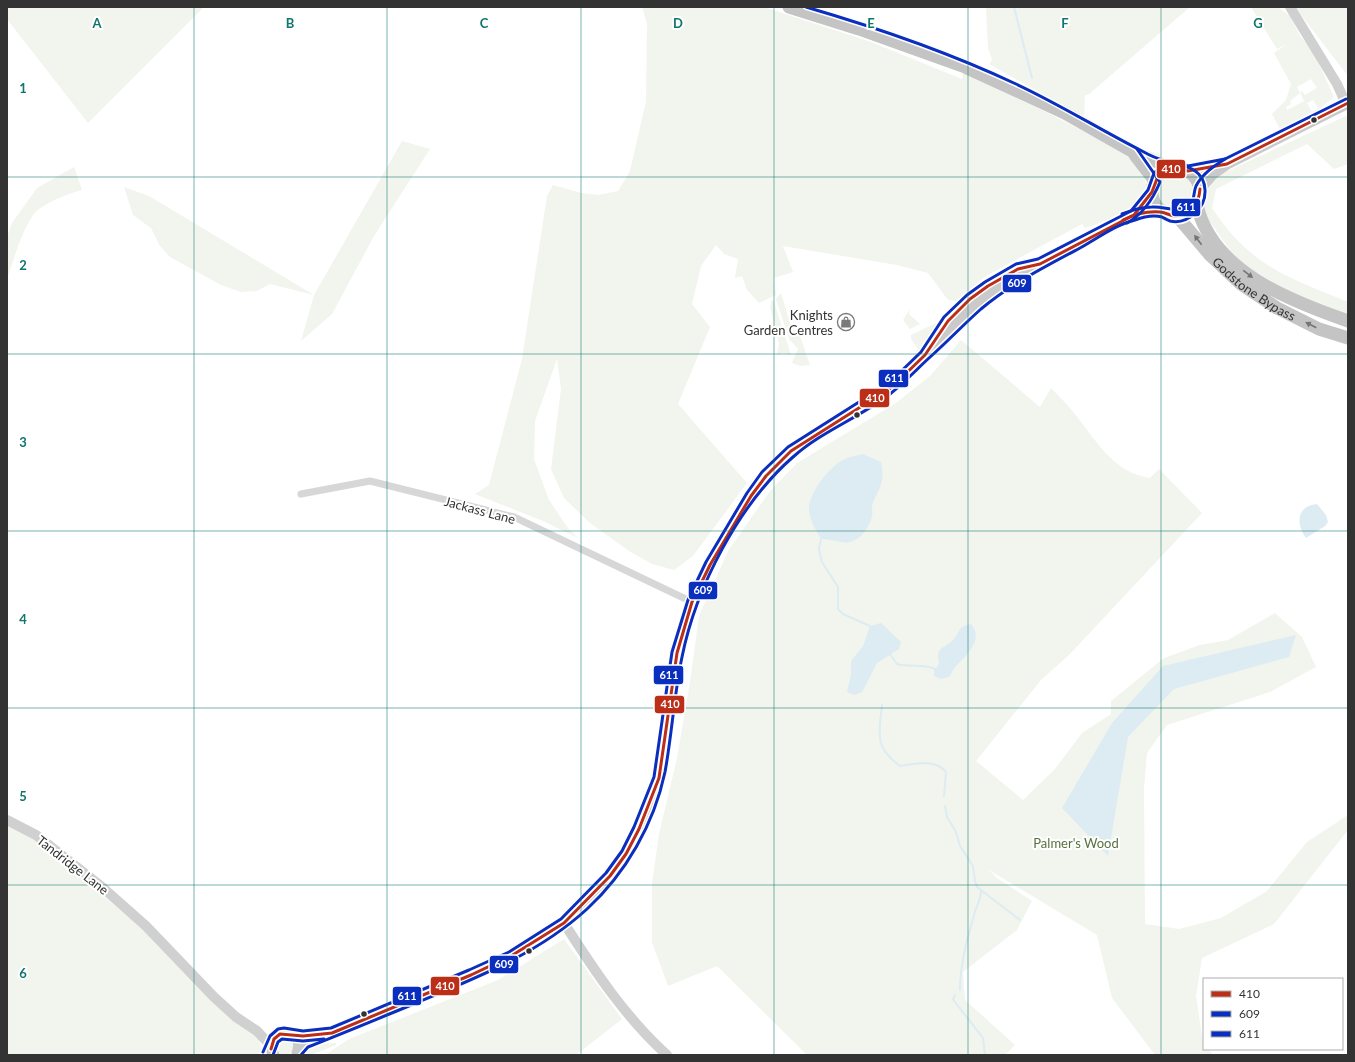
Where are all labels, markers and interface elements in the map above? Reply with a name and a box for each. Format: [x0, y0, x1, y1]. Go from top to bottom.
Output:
text: A [91, 15, 102, 31]
text: B [286, 15, 295, 31]
text: C [480, 15, 489, 31]
text: D [673, 15, 683, 31]
text: E [867, 15, 875, 31]
text: F [1061, 15, 1069, 31]
text: G [1253, 15, 1263, 31]
text: 1 [19, 80, 27, 96]
unlabelled marker [1309, 115, 1319, 125]
line badge: 410 [1156, 159, 1186, 179]
text: 410 [1161, 162, 1181, 175]
line badge: 611 [1171, 198, 1201, 217]
text: 611 [1176, 200, 1196, 213]
one-way arrow [1194, 235, 1202, 246]
street label: Godstone Bypass [1209, 253, 1299, 324]
text: 2 [19, 257, 27, 273]
one-way arrow [1243, 269, 1254, 278]
line badge: 609 [1002, 274, 1032, 293]
text: 609 [1007, 276, 1027, 289]
place label: Knights Garden Centres [744, 307, 833, 338]
shop icon: Knights Garden Centres [836, 312, 856, 332]
one-way arrow [1306, 322, 1317, 329]
line badge: 611 [878, 369, 909, 388]
text: 611 [884, 371, 904, 384]
line badge: 410 [859, 388, 890, 408]
text: 410 [865, 391, 885, 404]
unlabelled marker [852, 410, 862, 420]
text: 3 [19, 434, 27, 450]
street label: Jackass Lane [443, 493, 517, 527]
line badge: 609 [688, 581, 718, 600]
text: 609 [693, 583, 713, 596]
text: 4 [19, 611, 27, 627]
line badge: 611 [653, 665, 684, 685]
text: 611 [659, 668, 679, 681]
line badge: 410 [654, 695, 685, 714]
text: 410 [660, 697, 680, 710]
text: 5 [19, 788, 27, 804]
street label: Tandridge Lane [34, 832, 112, 898]
park label: Palmer's Wood [1033, 835, 1119, 851]
unlabelled marker [524, 946, 534, 956]
line badge: 609 [489, 955, 519, 974]
text: 609 [494, 957, 514, 970]
text: 6 [19, 965, 27, 981]
line badge: 410 [430, 976, 460, 996]
legend [1203, 978, 1343, 1050]
text: 410 [435, 979, 455, 992]
line badge: 611 [392, 986, 422, 1006]
text: 410 [1239, 986, 1260, 1001]
text: 611 [397, 989, 417, 1002]
text: 609 [1239, 1006, 1260, 1021]
unlabelled marker [359, 1009, 369, 1019]
text: 611 [1239, 1026, 1260, 1041]

